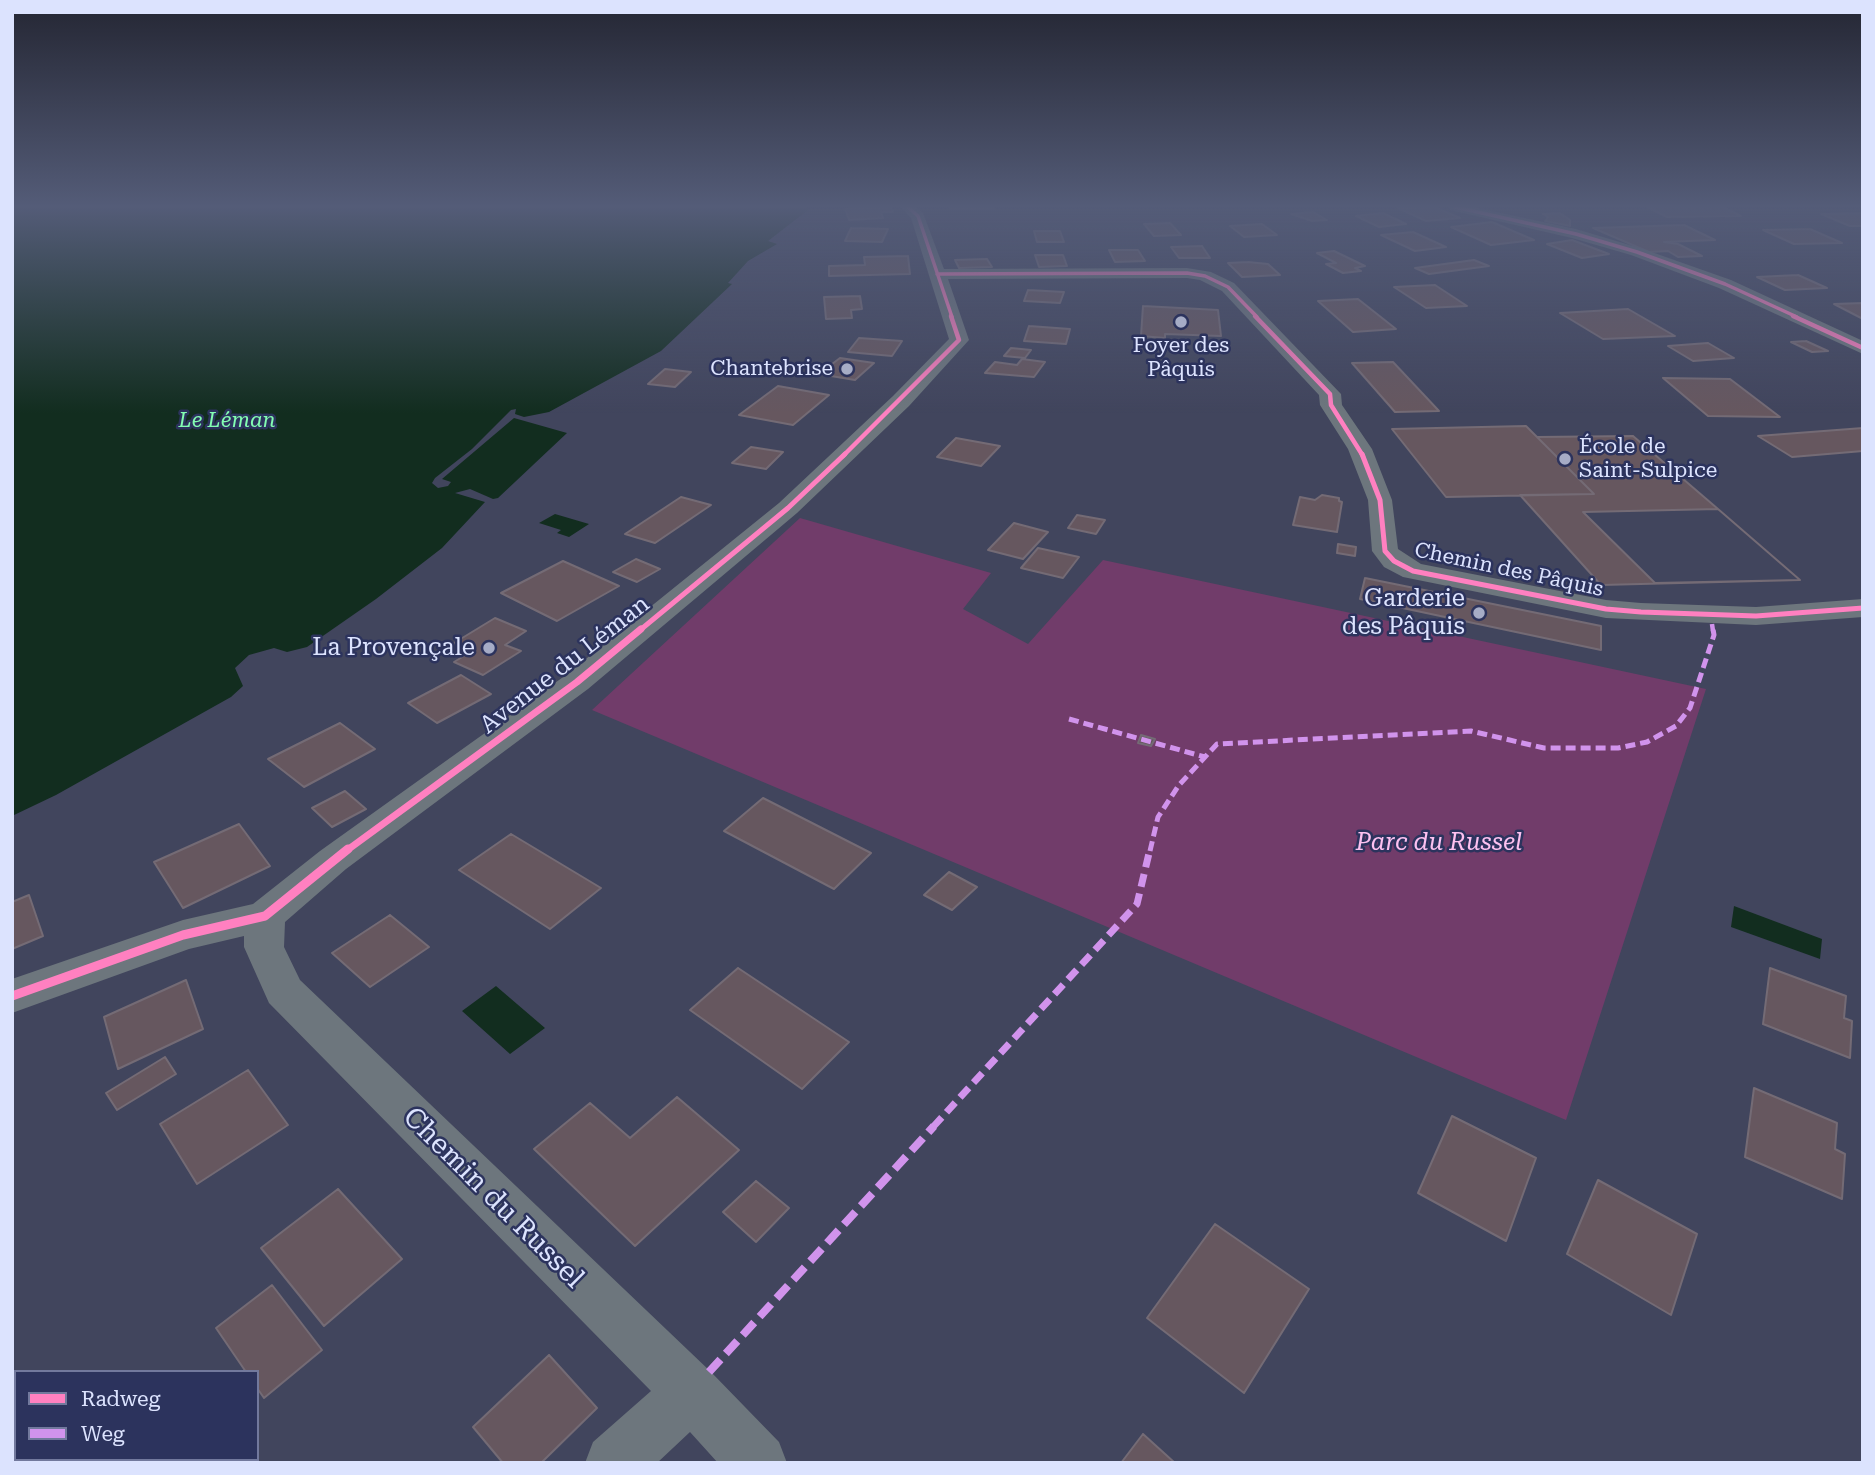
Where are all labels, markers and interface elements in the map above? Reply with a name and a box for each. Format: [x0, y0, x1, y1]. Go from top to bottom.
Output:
marker: Foyer des Pâquis [1173, 314, 1189, 330]
place label: Foyer des Pâquis [1133, 333, 1229, 383]
place label: Chantebrise [710, 356, 833, 382]
marker: Chantebrise [839, 361, 855, 377]
water label: Le Léman [178, 408, 276, 434]
place label: École de Saint-Sulpice [1579, 434, 1717, 484]
marker: École de Saint-Sulpice [1557, 451, 1573, 467]
street label: Chemin des Pâquis [1412, 538, 1606, 602]
place label: Garderie des Pâquis [1342, 585, 1465, 641]
street label: Avenue du Léman [475, 590, 655, 740]
marker: Garderie des Pâquis [1471, 605, 1487, 621]
place label: La Provençale [312, 634, 475, 662]
marker: La Provençale [481, 640, 497, 656]
park label: Parc du Russel [1356, 829, 1522, 857]
street label: Chemin du Russel [396, 1101, 590, 1295]
legend [14, 1370, 259, 1461]
text: Radweg [81, 1387, 160, 1411]
text: Weg [81, 1422, 125, 1446]

